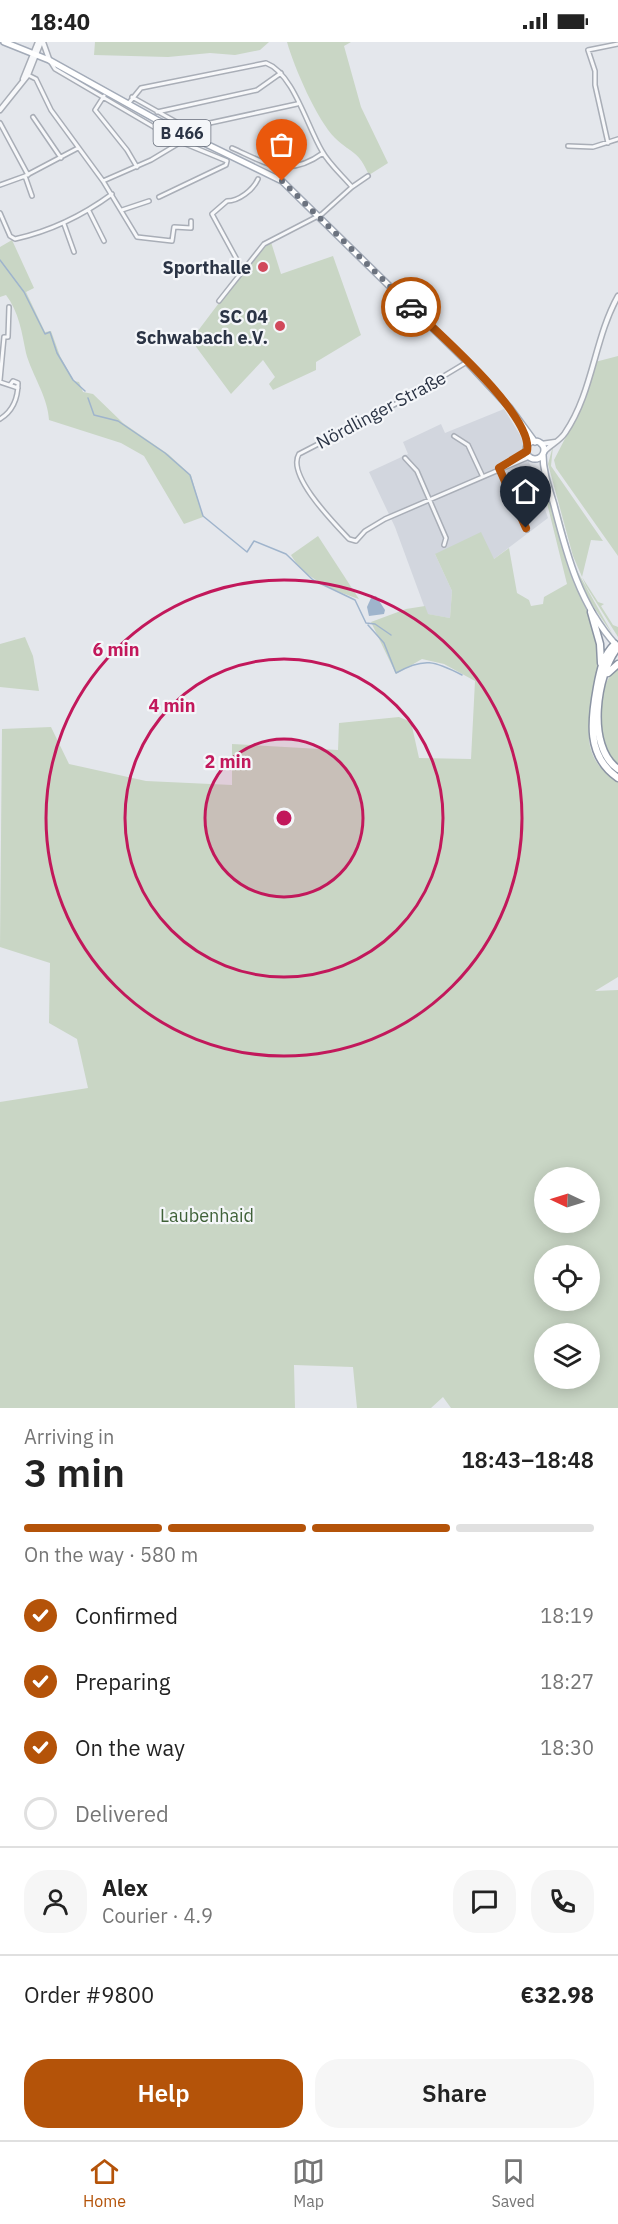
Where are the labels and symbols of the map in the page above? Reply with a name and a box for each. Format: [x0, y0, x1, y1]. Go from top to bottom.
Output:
pin [256, 119, 307, 181]
road number: B 466 [154, 120, 210, 146]
place label: Sporthalle [163, 256, 251, 279]
marker: Sporthalle [256, 260, 270, 274]
courier [381, 277, 441, 337]
place label: SC 04 Schwabach e.V. [136, 305, 268, 349]
marker: SC 04 Schwabach e.V. [273, 319, 287, 333]
street label: Nördlinger Straße [312, 366, 450, 454]
pin [500, 466, 551, 528]
text: 6 min [92, 638, 140, 661]
text: 4 min [148, 694, 196, 717]
text: 2 min [204, 750, 252, 773]
centre of rings [274, 808, 294, 828]
north arrow [534, 1167, 600, 1233]
park label: Laubenhaid [160, 1204, 254, 1227]

